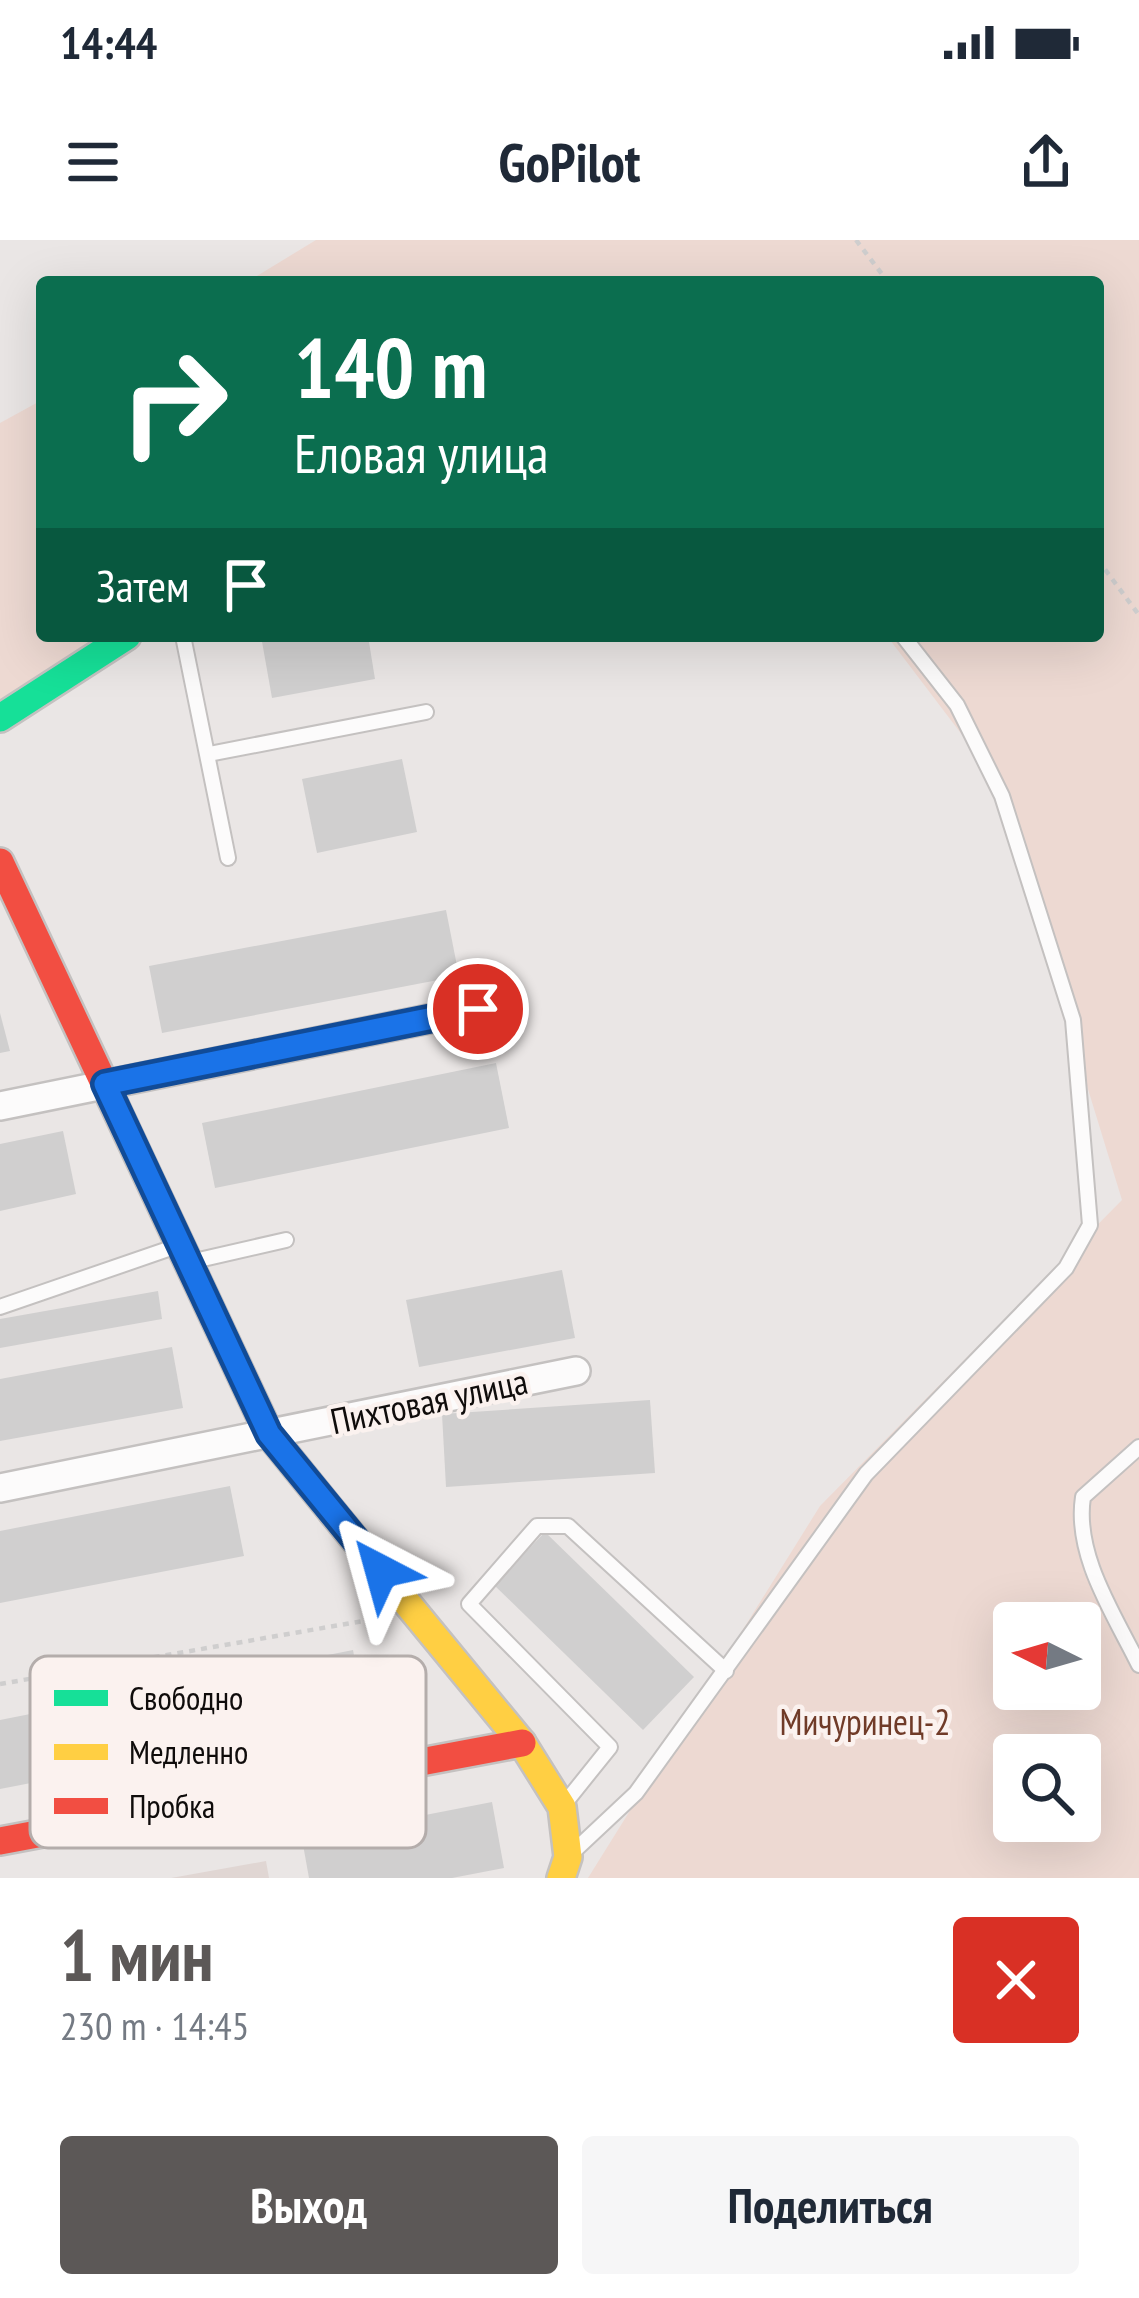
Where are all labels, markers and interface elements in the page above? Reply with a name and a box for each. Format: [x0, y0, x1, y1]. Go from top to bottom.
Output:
text: 14:44 [60, 13, 157, 71]
text: GoPilot [499, 127, 640, 197]
icon: menu [60, 129, 126, 195]
icon: share [1013, 129, 1079, 195]
text: 140 m [294, 312, 487, 421]
icon: right [96, 324, 252, 480]
text: Еловая улица [294, 418, 549, 488]
icon: arrive [213, 552, 279, 618]
text: Затем [96, 556, 189, 614]
pin [427, 958, 529, 1060]
icon: arrive [445, 976, 511, 1042]
street label: Пихтовая улица [326, 1357, 532, 1444]
position arrow [318, 1508, 444, 1634]
north arrow [993, 1602, 1101, 1710]
map controls [993, 1602, 1101, 1842]
legend [30, 1656, 426, 1848]
text: Свободно [129, 1676, 243, 1719]
park label: Мичуринец-2 [779, 1698, 951, 1745]
text: Медленно [129, 1730, 248, 1773]
button: search [993, 1734, 1101, 1842]
text: Пробка [129, 1784, 215, 1827]
text: 1 мин [60, 1908, 214, 2001]
button: close [953, 1917, 1079, 2043]
text: 230 m · 14:45 [60, 2000, 249, 2051]
button: Выход [60, 2136, 558, 2274]
button: Поделиться [582, 2136, 1079, 2274]

